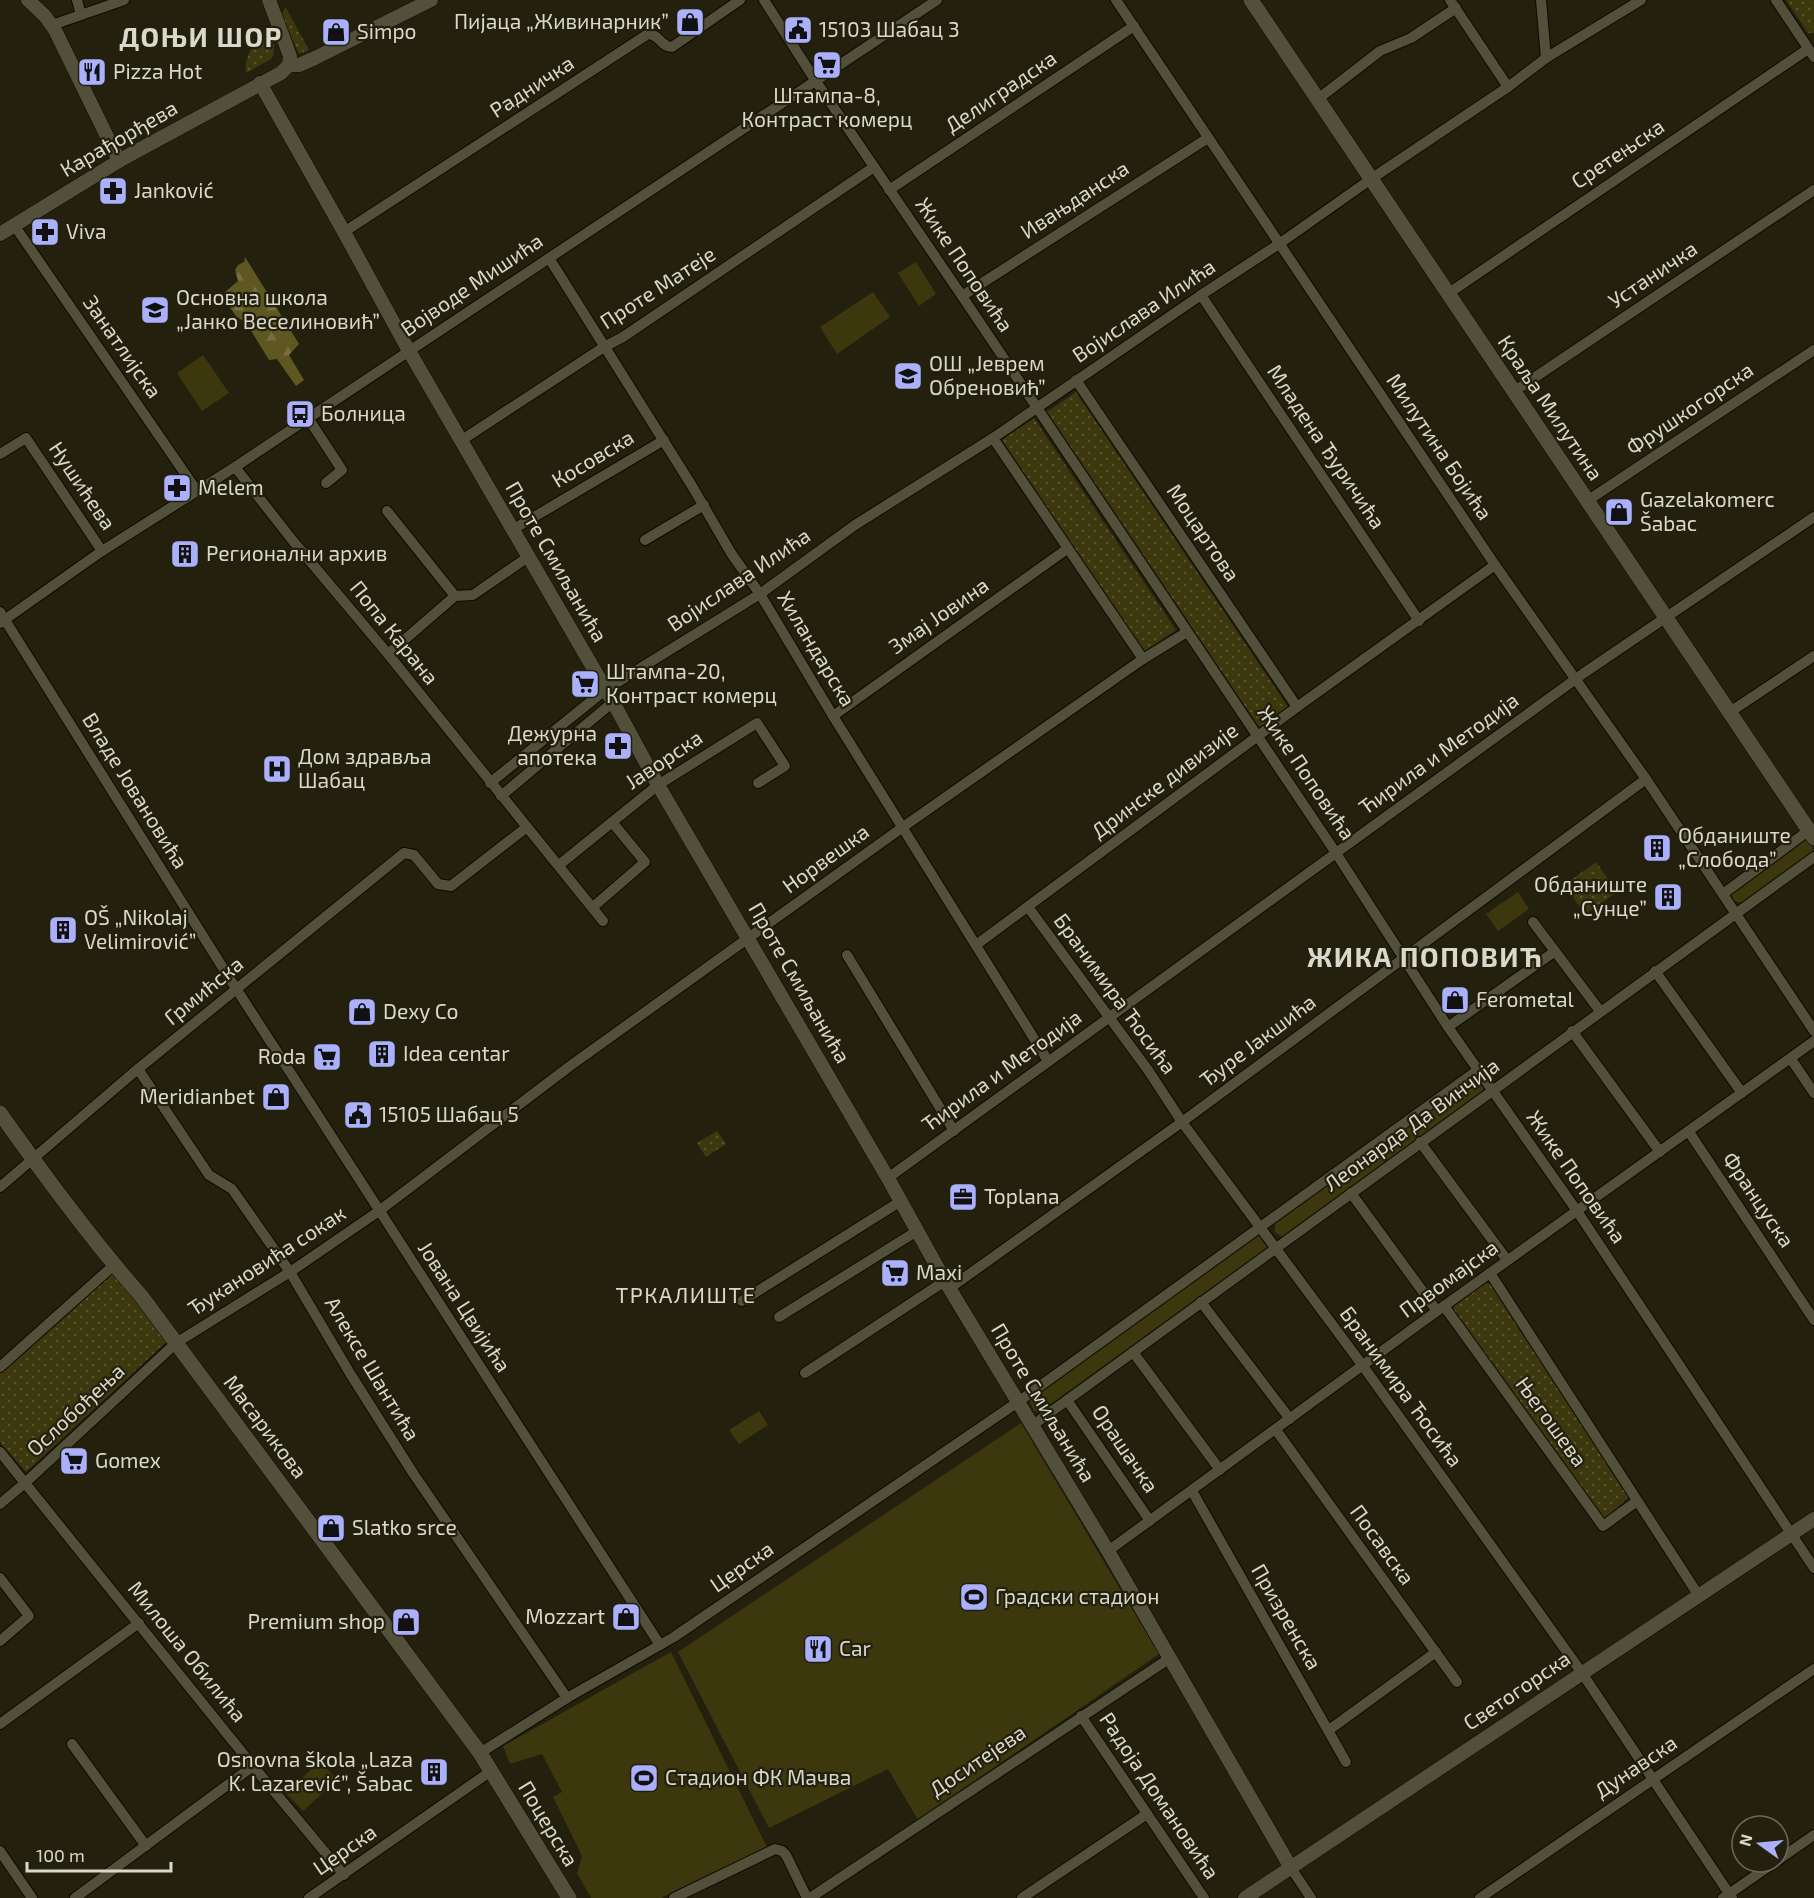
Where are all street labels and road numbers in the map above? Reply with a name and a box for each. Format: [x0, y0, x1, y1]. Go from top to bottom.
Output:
street label: Делиградска [940, 44, 1061, 137]
street label: Радничка [485, 49, 578, 122]
street label: Карађорђева [55, 94, 182, 182]
street label: Сретењска [1566, 113, 1668, 193]
street label: Ивањданска [1015, 154, 1133, 243]
street label: Жике Поповића [911, 192, 1019, 336]
street label: Војводе Мишића [395, 227, 547, 341]
street label: Устаничка [1603, 235, 1701, 313]
street label: Проте Матеје [595, 240, 720, 334]
street label: Војислава Илића [1067, 253, 1220, 368]
street label: Занатлијска [78, 290, 168, 403]
street label: Краља Милутина [1493, 330, 1609, 485]
street label: Фрушкогорска [1621, 356, 1758, 460]
street label: Младена Ђуричића [1262, 359, 1392, 534]
street label: Милутина Бојића [1381, 368, 1498, 525]
street label: Косовска [547, 423, 638, 492]
street label: Нушићева [44, 436, 122, 535]
street label: Проте Смиљанића [501, 477, 613, 646]
street label: Моцартова [1163, 479, 1246, 586]
street label: Војислава Илића [662, 522, 815, 637]
street label: Змај Јовина [884, 571, 993, 659]
street label: Попа Карана [346, 575, 445, 689]
street label: Хиландарска [773, 586, 862, 710]
street label: Ћирила и Методија [1354, 687, 1523, 820]
street label: Жике Поповића [1253, 700, 1361, 844]
street label: Владе Јовановића [78, 708, 194, 873]
street label: Дринске дивизије [1086, 717, 1243, 844]
street label: Јаворска [620, 724, 707, 794]
street label: Норвешка [777, 818, 873, 898]
street label: Проте Смиљанића [744, 898, 856, 1067]
street label: Бранимира Ћосића [1050, 908, 1183, 1078]
street label: Грмићска [158, 950, 248, 1029]
street label: Ђуре Јакшића [1194, 988, 1320, 1092]
street label: Ћирила и Методија [917, 1004, 1086, 1137]
street label: Леонарда Да Винчија [1319, 1052, 1504, 1197]
street label: Жике Поповића [1522, 1105, 1632, 1247]
street label: Француска [1717, 1147, 1800, 1252]
street label: Ђукановића сокак [183, 1199, 350, 1321]
street label: Првомајска [1394, 1234, 1503, 1323]
street label: Јована Цвијића [413, 1236, 517, 1377]
street label: Алексе Шантића [321, 1292, 426, 1445]
street label: Бранимира Ћосића [1336, 1301, 1469, 1471]
street label: Проте Смиљанића [987, 1318, 1102, 1486]
street label: Ослобођења [21, 1357, 130, 1461]
street label: Масарикова [219, 1369, 313, 1483]
street label: Његошева [1511, 1371, 1593, 1471]
street label: Орашачка [1088, 1400, 1165, 1497]
street label: Посавска [1346, 1499, 1421, 1589]
street label: Церска [705, 1535, 778, 1596]
street label: Призренска [1247, 1559, 1328, 1674]
street label: Милоша Обилића [124, 1576, 253, 1727]
street label: Светогорска [1458, 1645, 1574, 1735]
street label: Радоја Домановића [1094, 1707, 1225, 1884]
street label: Доситејева [924, 1718, 1031, 1802]
street label: Дунавска [1589, 1729, 1682, 1803]
street label: Поцерска [514, 1776, 585, 1870]
street label: Церска [308, 1818, 381, 1879]

